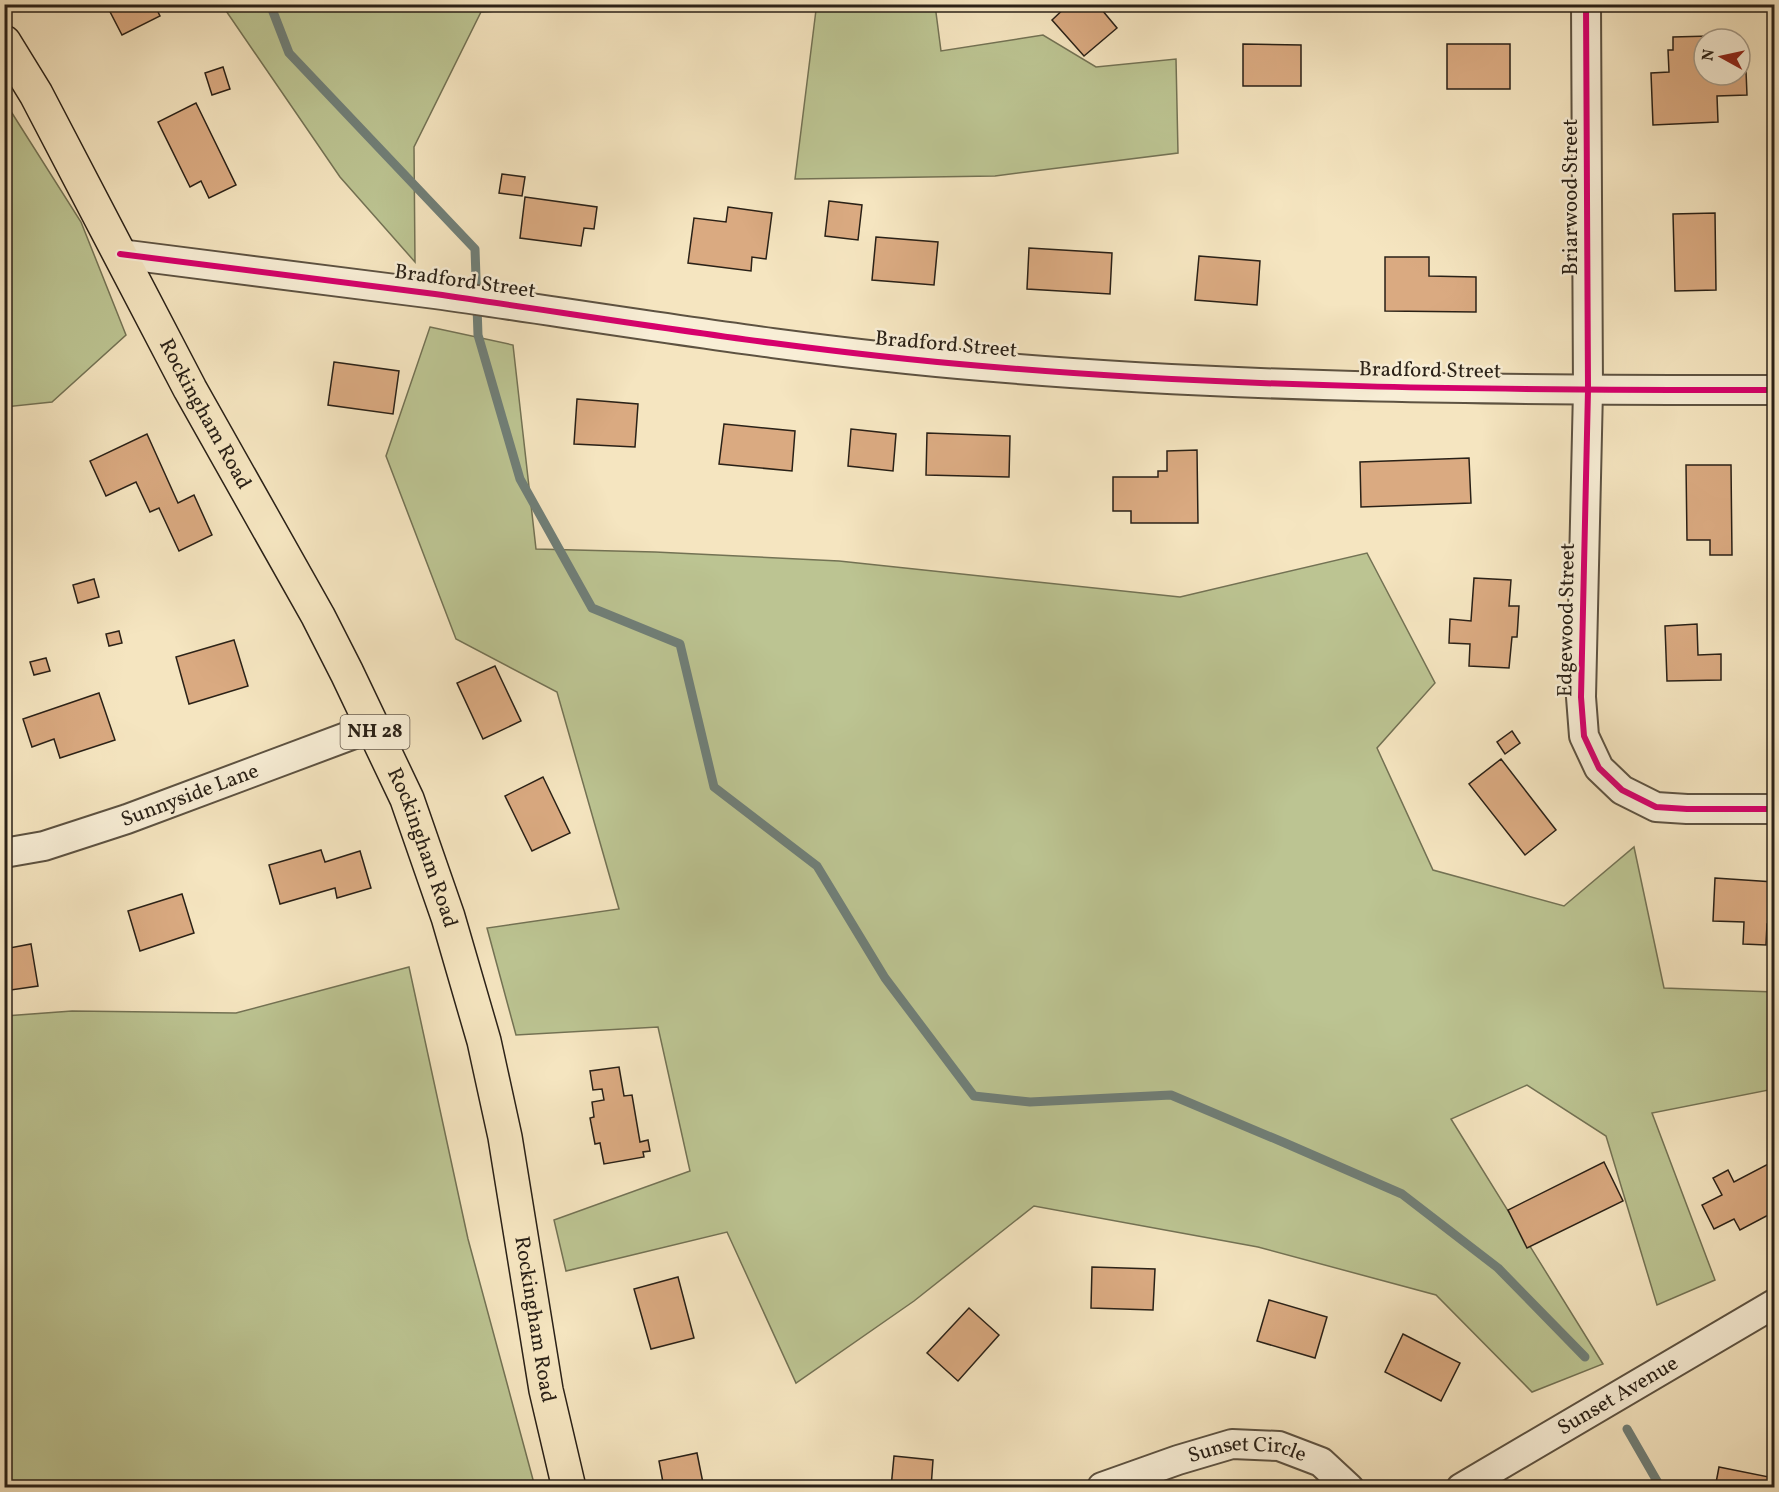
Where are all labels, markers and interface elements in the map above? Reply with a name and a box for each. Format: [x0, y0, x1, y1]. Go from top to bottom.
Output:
north arrow [1692, 27, 1752, 87]
text: N [1697, 48, 1721, 62]
street label: Briarwood Street [1557, 119, 1586, 275]
street label: Bradford Street [392, 258, 538, 306]
street label: Bradford Street [874, 324, 1018, 366]
street label: Rockingham Road [152, 334, 258, 495]
street label: Bradford Street [1359, 355, 1501, 387]
street label: Edgewood Street [1551, 543, 1583, 697]
road number: NH 28 [340, 715, 410, 749]
street label: Sunnyside Lane [117, 756, 263, 835]
street label: Rockingham Road [380, 763, 465, 931]
street label: Rockingham Road [507, 1234, 563, 1406]
street label: Sunset Avenue [1552, 1349, 1684, 1443]
street label: Sunset Circle [1185, 1430, 1311, 1471]

